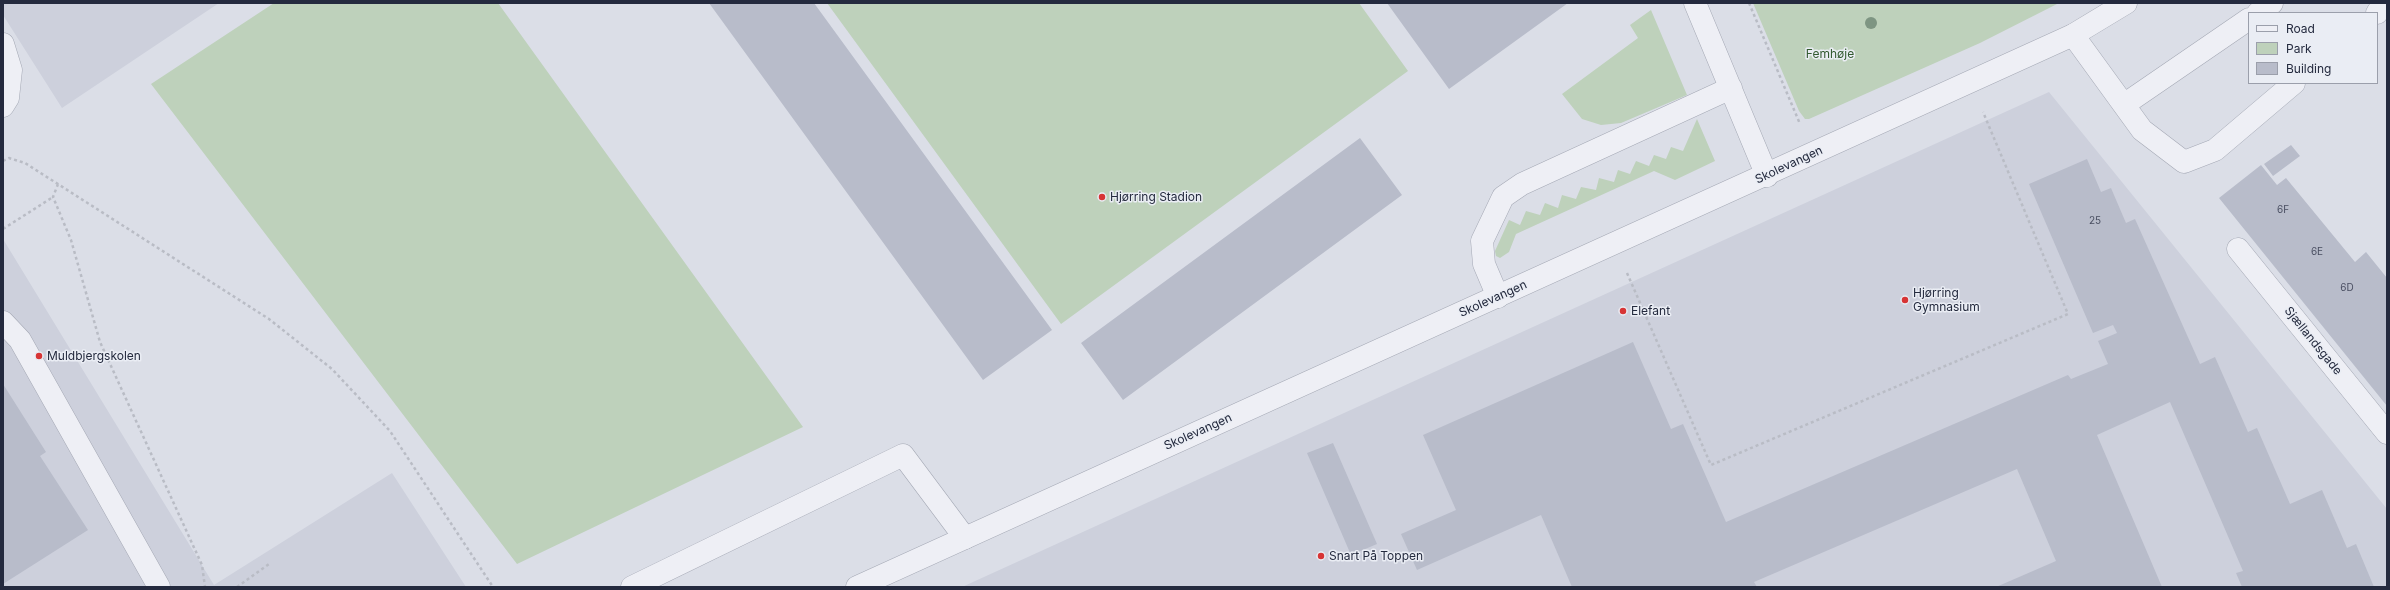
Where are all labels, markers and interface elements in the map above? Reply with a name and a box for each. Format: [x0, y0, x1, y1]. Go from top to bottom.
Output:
legend [2248, 12, 2378, 84]
text: Road [2286, 21, 2315, 36]
text: Park [2286, 41, 2312, 56]
park label: Femhøje [1806, 47, 1854, 61]
text: Building [2286, 61, 2331, 76]
street label: Skolevangen [1753, 143, 1825, 187]
place label: Hjørring Stadion [1110, 190, 1202, 204]
marker: Hjørring Stadion [1097, 192, 1107, 202]
house number: 6F [2277, 204, 2289, 216]
house number: 25 [2089, 215, 2101, 227]
house number: 6E [2311, 246, 2323, 258]
street label: Skolevangen [1457, 278, 1529, 320]
house number: 6D [2340, 282, 2354, 294]
place label: Hjørring Gymnasium [1913, 286, 1980, 314]
marker: Hjørring Gymnasium [1900, 295, 1910, 305]
place label: Elefant [1631, 304, 1670, 318]
street label: Sjællandsgade [2281, 304, 2345, 378]
marker: Elefant [1618, 306, 1628, 316]
place label: Muldbjergskolen [47, 349, 141, 363]
marker: Muldbjergskolen [34, 351, 44, 361]
street label: Skolevangen [1162, 411, 1234, 453]
place label: Snart På Toppen [1329, 549, 1423, 563]
marker: Snart På Toppen [1316, 551, 1326, 561]

